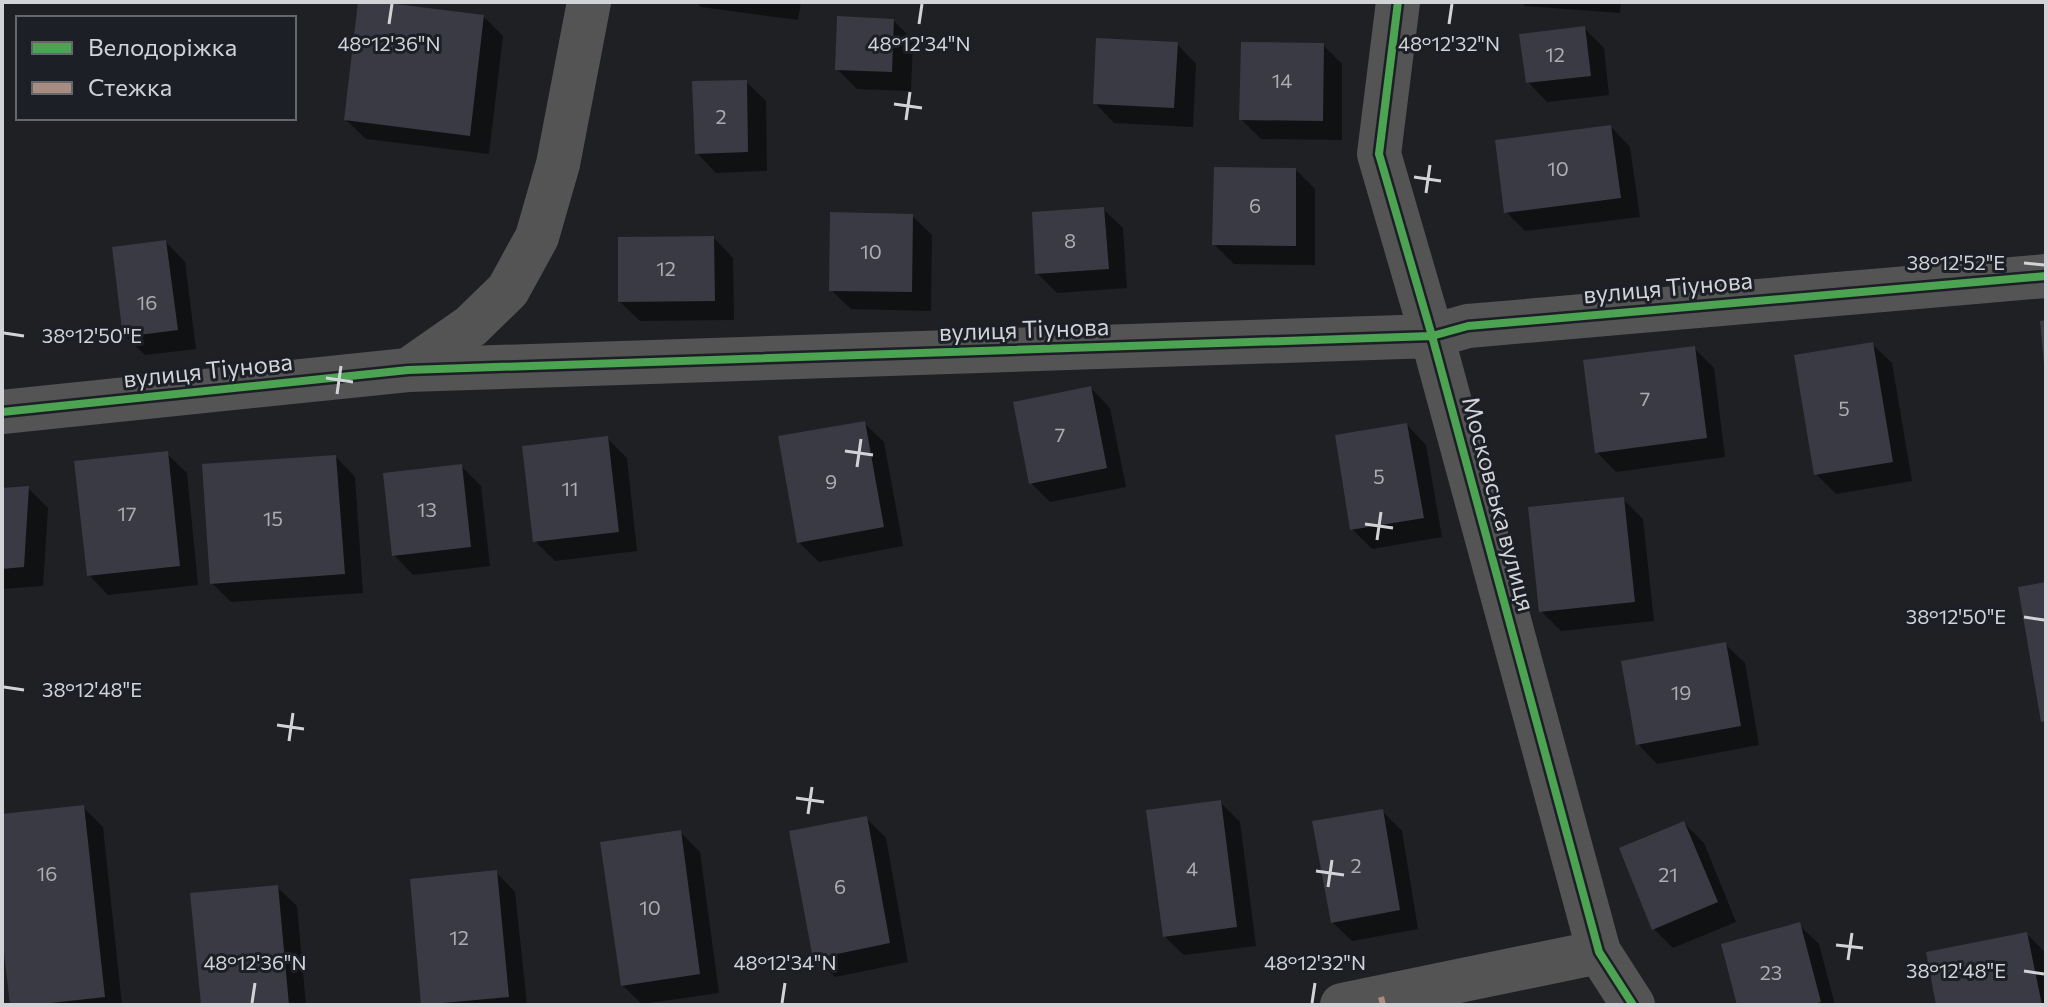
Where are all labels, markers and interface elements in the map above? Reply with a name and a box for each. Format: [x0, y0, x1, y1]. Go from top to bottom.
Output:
legend [16, 16, 296, 120]
text: 48°12'36"N [337, 31, 441, 55]
text: 48°12'34"N [867, 31, 971, 55]
text: 48°12'32"N [1398, 31, 1500, 55]
text: Велодоріжка [88, 32, 237, 61]
house number: 12 [1545, 42, 1565, 66]
house number: 14 [1272, 68, 1292, 92]
text: Стежка [88, 72, 172, 101]
house number: 2 [715, 104, 727, 128]
house number: 10 [1547, 156, 1569, 180]
house number: 6 [1249, 193, 1261, 217]
house number: 8 [1064, 228, 1076, 252]
house number: 10 [860, 239, 882, 263]
text: 38°12'52"E [1907, 250, 2005, 274]
house number: 12 [656, 256, 676, 280]
street label: вулиця Тіунова [1582, 265, 1754, 308]
house number: 16 [137, 290, 157, 314]
street label: вулиця Тіунова [938, 311, 1110, 346]
text: 38°12'50"E [42, 323, 142, 347]
street label: вулиця Тіунова [122, 346, 294, 393]
house number: 7 [1640, 386, 1650, 410]
street label: Московська вулиця [1457, 393, 1542, 614]
house number: 5 [1838, 396, 1850, 420]
house number: 7 [1055, 422, 1065, 446]
house number: 5 [1373, 464, 1385, 488]
house number: 9 [825, 469, 837, 493]
house number: 11 [561, 476, 579, 500]
house number: 13 [417, 497, 437, 521]
house number: 17 [117, 501, 137, 525]
house number: 15 [263, 506, 283, 530]
text: 38°12'50"E [1906, 604, 2006, 628]
text: 38°12'48"E [42, 677, 142, 701]
house number: 19 [1671, 680, 1691, 704]
house number: 2 [1350, 853, 1362, 877]
house number: 4 [1186, 856, 1198, 880]
house number: 16 [37, 861, 57, 885]
house number: 21 [1658, 862, 1678, 886]
house number: 6 [834, 874, 846, 898]
house number: 10 [639, 895, 661, 919]
house number: 12 [449, 925, 469, 949]
text: 48°12'36"N [203, 950, 307, 974]
text: 48°12'34"N [733, 950, 837, 974]
text: 48°12'32"N [1264, 950, 1366, 974]
text: 38°12'48"E [1906, 958, 2006, 982]
house number: 23 [1760, 960, 1782, 984]

